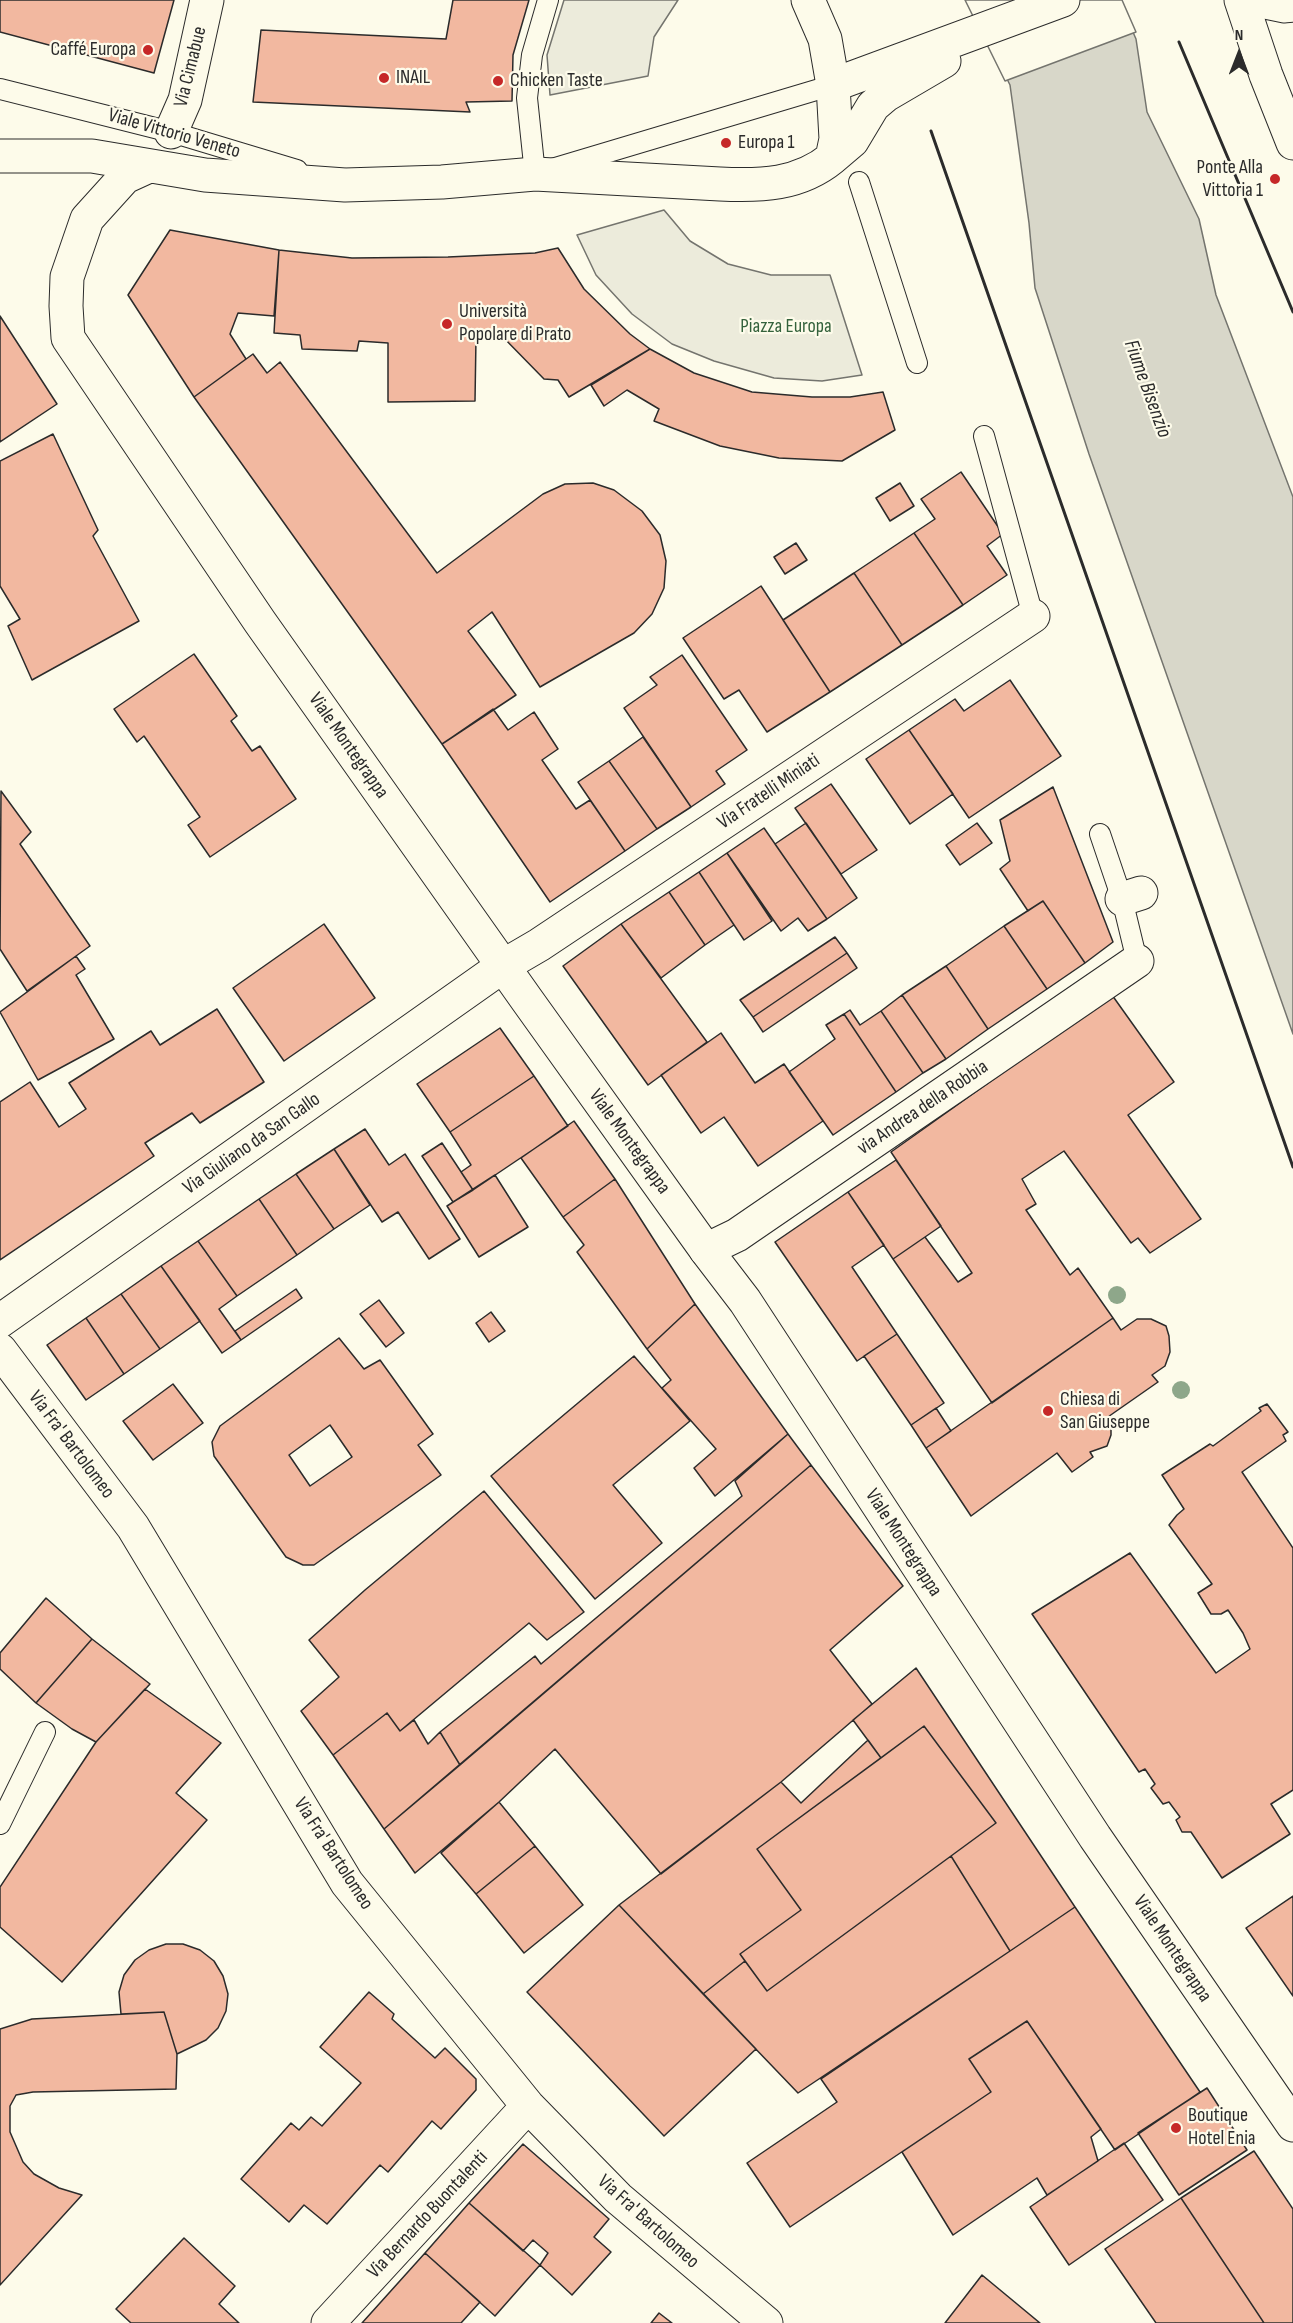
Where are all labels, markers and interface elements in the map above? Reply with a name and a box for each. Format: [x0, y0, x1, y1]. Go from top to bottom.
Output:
street label: Via Cimabue [169, 24, 213, 110]
north arrow [1209, 24, 1269, 84]
text: N [1235, 26, 1243, 45]
place label: Caffé Europa [50, 38, 136, 62]
marker: Caffé Europa [141, 43, 155, 57]
place label: INAIL [396, 66, 430, 90]
place label: Chicken Taste [510, 69, 603, 93]
marker: INAIL [377, 71, 391, 85]
marker: Chicken Taste [491, 74, 505, 88]
street label: Viale Vittorio Veneto [105, 104, 243, 164]
place label: Europa 1 [738, 131, 794, 155]
marker: Europa 1 [719, 136, 733, 150]
place label: Ponte Alla Vittoria 1 [1196, 156, 1263, 203]
marker: Ponte Alla Vittoria 1 [1268, 172, 1282, 186]
place label: Università Popolare di Prato [459, 300, 571, 347]
park label: Piazza Europa [740, 315, 832, 339]
marker: Università Popolare di Prato [440, 317, 454, 331]
water label: Fiume Bisenzio [1118, 337, 1176, 441]
street label: Viale Montegrappa [303, 689, 393, 803]
street label: Via Fratelli Miniati [713, 749, 825, 835]
street label: via Andrea della Robbia [853, 1055, 993, 1161]
street label: Viale Montegrappa [583, 1085, 675, 1199]
street label: Via Giuliano da San Gallo [179, 1088, 325, 1200]
street label: Via Fra' Bartolomeo [23, 1386, 119, 1504]
place label: Chiesa di San Giuseppe [1060, 1388, 1150, 1435]
marker: Chiesa di San Giuseppe [1041, 1404, 1055, 1418]
street label: Viale Montegrappa [859, 1485, 947, 1601]
street label: Via Fra' Bartolomeo [288, 1794, 378, 1914]
street label: Viale Montegrappa [1128, 1891, 1216, 2007]
place label: Boutique Hotel Enia [1188, 2104, 1256, 2151]
marker: Boutique Hotel Enia [1169, 2121, 1183, 2135]
street label: Via Bernardo Buontalenti [363, 2146, 493, 2284]
street label: Via Fra' Bartolomeo [592, 2170, 704, 2274]

